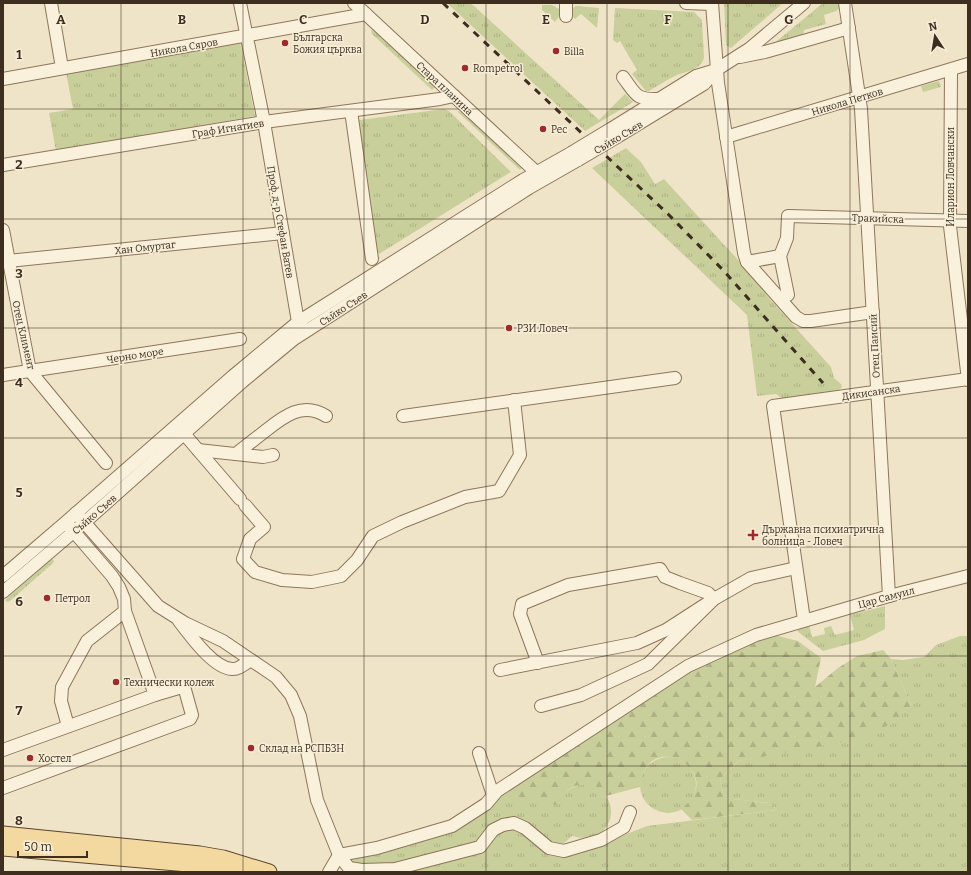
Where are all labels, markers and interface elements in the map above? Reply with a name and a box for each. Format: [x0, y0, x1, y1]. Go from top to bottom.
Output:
text: A [56, 12, 66, 27]
text: B [178, 12, 186, 27]
text: C [299, 12, 307, 27]
text: D [420, 12, 430, 27]
text: E [542, 12, 550, 27]
text: F [664, 12, 672, 27]
text: G [784, 12, 794, 27]
north arrow [915, 16, 955, 56]
text: N [928, 19, 939, 34]
place label: Българска Божия църква [293, 32, 362, 56]
street label: Никола Сяров [149, 36, 219, 60]
marker: Българска Божия църква [280, 38, 290, 48]
marker: Billa [551, 46, 561, 56]
place label: Billa [564, 46, 585, 58]
text: 1 [16, 47, 22, 62]
street label: Стара планина [413, 59, 476, 118]
marker: Rompetrol [460, 63, 470, 73]
place label: Rompetrol [473, 63, 523, 75]
street label: Никола Петков [810, 85, 885, 119]
street label: Граф Игнатиев [191, 117, 265, 141]
street label: Съйко Съев [592, 118, 645, 157]
marker: Рес [538, 124, 548, 134]
place label: Рес [551, 124, 567, 136]
street label: Иларион Ловчански [945, 127, 957, 227]
text: 2 [15, 157, 23, 172]
street label: Проф. д-р Стефан Ватев [264, 165, 296, 280]
street label: Тракийска [852, 212, 905, 226]
street label: Хан Омуртаг [114, 239, 177, 257]
text: 3 [15, 266, 23, 281]
street label: Съйко Съев [317, 289, 370, 329]
street label: Отец Климент [9, 299, 37, 371]
street label: Отец Паисий [867, 313, 883, 378]
marker: РЗИ Ловеч [504, 323, 514, 333]
place label: РЗИ Ловеч [517, 323, 568, 335]
street label: Черно море [106, 346, 164, 366]
text: 4 [15, 375, 23, 390]
street label: Дикисанска [841, 383, 902, 403]
text: 5 [15, 485, 23, 500]
street label: Съйко Съев [70, 492, 120, 537]
place label: Държавна психиатрична болница - Ловеч [762, 524, 885, 548]
marker: Държавна психиатрична болница - Ловеч [747, 529, 759, 541]
street label: Цар Самуил [857, 585, 916, 611]
marker: Петрол [42, 593, 52, 603]
place label: Петрол [55, 593, 91, 605]
text: 6 [15, 594, 23, 609]
marker: Технически колеж [111, 677, 121, 687]
place label: Технически колеж [124, 677, 215, 689]
text: 7 [16, 703, 23, 718]
marker: Склад на РСПБЗН [246, 743, 256, 753]
place label: Склад на РСПБЗН [259, 743, 344, 755]
marker: Хостел [25, 753, 35, 763]
place label: Хостел [38, 753, 71, 765]
text: 8 [15, 813, 23, 828]
scale bar [18, 833, 87, 859]
text: 50 m [24, 840, 53, 854]

